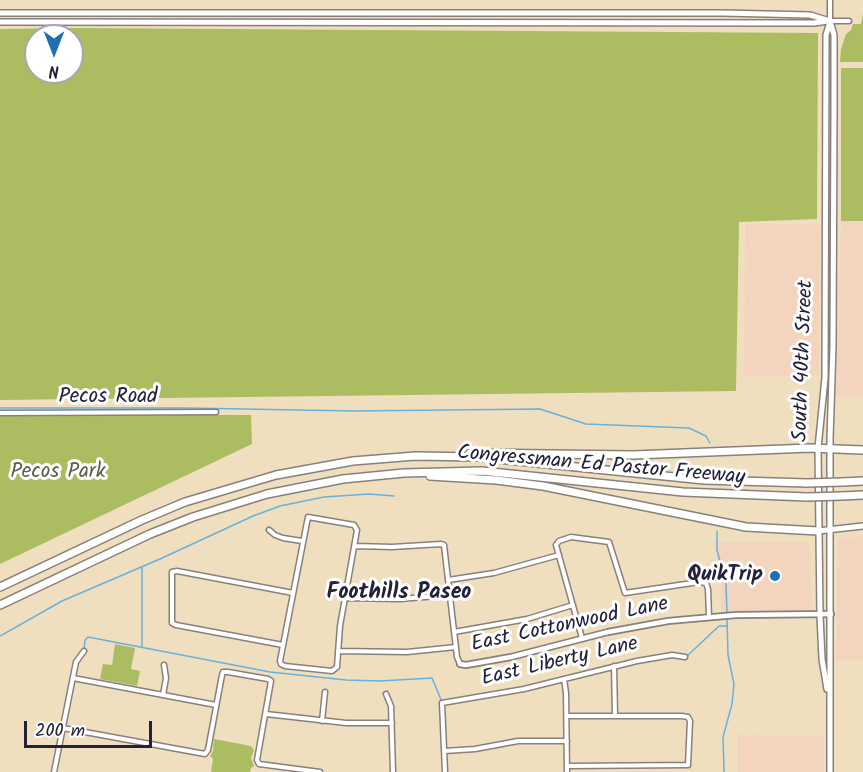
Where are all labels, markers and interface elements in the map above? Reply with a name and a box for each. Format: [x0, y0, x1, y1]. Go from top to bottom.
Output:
north arrow [24, 24, 84, 84]
text: N [49, 58, 59, 83]
street label: South 40th Street [790, 280, 820, 442]
street label: Pecos Road [58, 385, 158, 411]
street label: Congressman Ed Pastor Freeway [456, 442, 746, 492]
park label: Pecos Park [10, 460, 106, 486]
place label: QuikTrip [687, 563, 763, 589]
marker: QuikTrip [768, 569, 782, 583]
district label: Foothills Paseo [327, 581, 471, 607]
street label: East Cottonwood Lane [469, 593, 671, 659]
street label: East Liberty Lane [479, 633, 641, 693]
scale bar [27, 709, 154, 747]
text: 200 m [35, 717, 85, 746]

